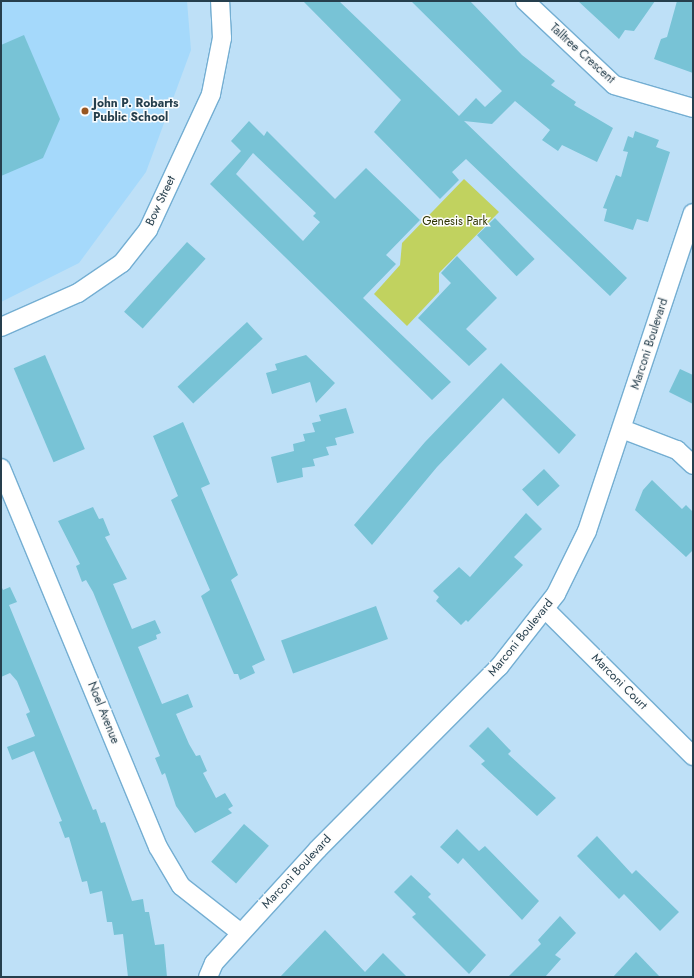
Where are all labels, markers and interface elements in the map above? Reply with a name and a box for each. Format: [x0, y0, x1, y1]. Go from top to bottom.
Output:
street label: Talltree Crescent [546, 21, 618, 87]
place label: John P. Robarts Public School [93, 97, 178, 125]
marker: John P. Robarts Public School [80, 106, 90, 116]
street label: Bow Street [143, 174, 179, 228]
park label: Genesis Park [422, 215, 488, 229]
street label: Marconi Boulevard [628, 297, 672, 391]
street label: Marconi Boulevard [485, 597, 557, 679]
street label: Marconi Court [588, 651, 650, 713]
street label: Noel Avenue [84, 680, 122, 746]
street label: Marconi Boulevard [259, 832, 335, 912]

